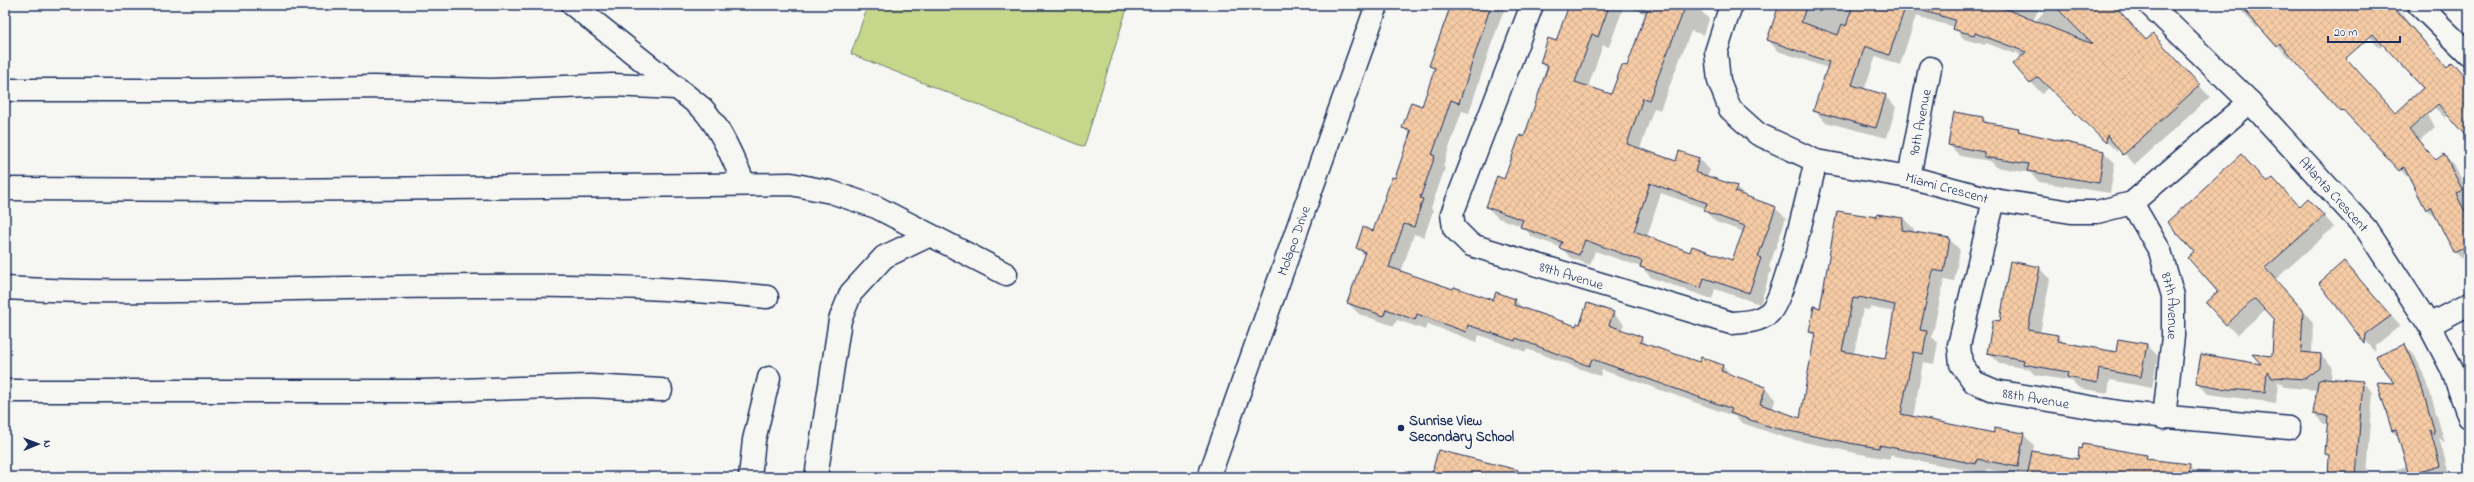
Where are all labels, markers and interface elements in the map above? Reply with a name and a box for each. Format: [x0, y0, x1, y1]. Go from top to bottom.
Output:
scale bar [2328, 18, 2400, 44]
text: 20 m [2334, 24, 2357, 42]
street label: 90th Avenue [1904, 87, 1938, 157]
street label: Atlanta Crescent [2293, 153, 2373, 238]
street label: Miami Crescent [1903, 168, 1991, 210]
street label: Molapo Drive [1272, 202, 1317, 279]
street label: 89th Avenue [1536, 257, 1607, 296]
street label: 87th Avenue [2155, 270, 2182, 341]
street label: 88th Avenue [2001, 383, 2071, 416]
place label: Sunrise View Secondary School [1409, 411, 1515, 450]
marker: Sunrise View Secondary School [1396, 423, 1406, 433]
north arrow [18, 424, 58, 464]
text: N [39, 440, 55, 448]

